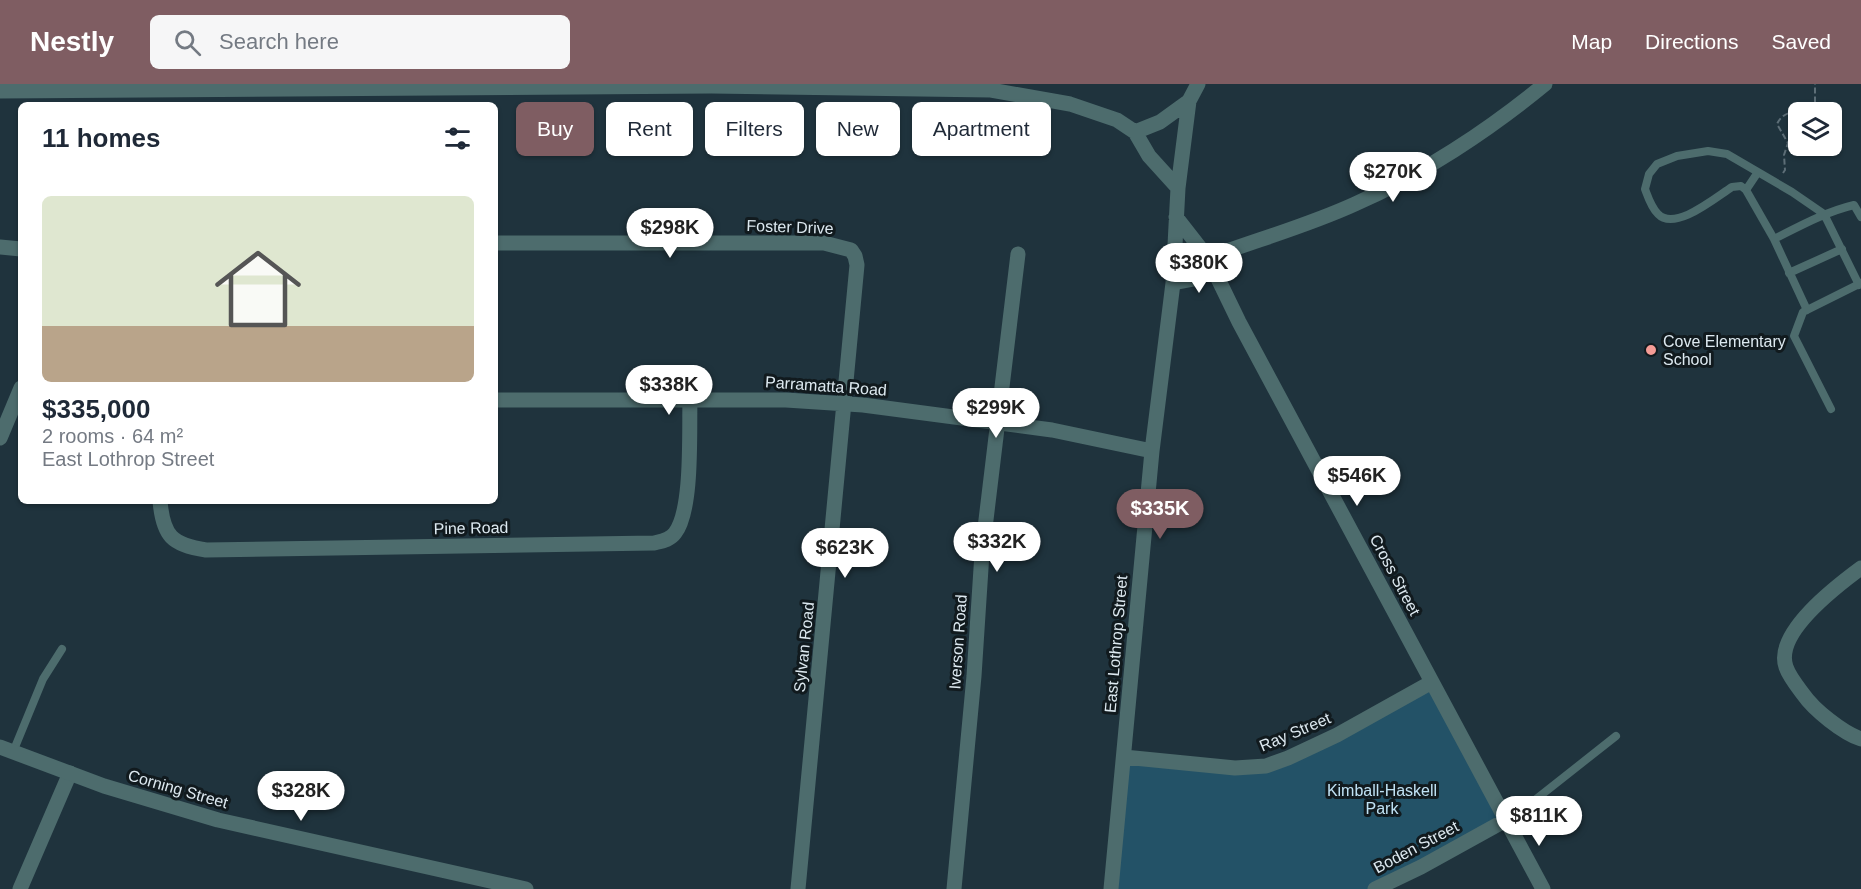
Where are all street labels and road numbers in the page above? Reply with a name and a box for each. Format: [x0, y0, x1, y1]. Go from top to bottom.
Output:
street label: Foster Drive [746, 217, 834, 237]
street label: Parramatta Road [765, 373, 887, 399]
street label: Pine Road [433, 519, 509, 537]
street label: Cross Street [1367, 532, 1424, 619]
street label: East Lothrop Street [1102, 574, 1131, 713]
street label: Iverson Road [946, 594, 970, 690]
street label: Sylvan Road [791, 601, 817, 693]
street label: Ray Street [1257, 709, 1334, 755]
street label: Corning Street [126, 767, 230, 812]
street label: Boden Street [1371, 817, 1462, 876]

